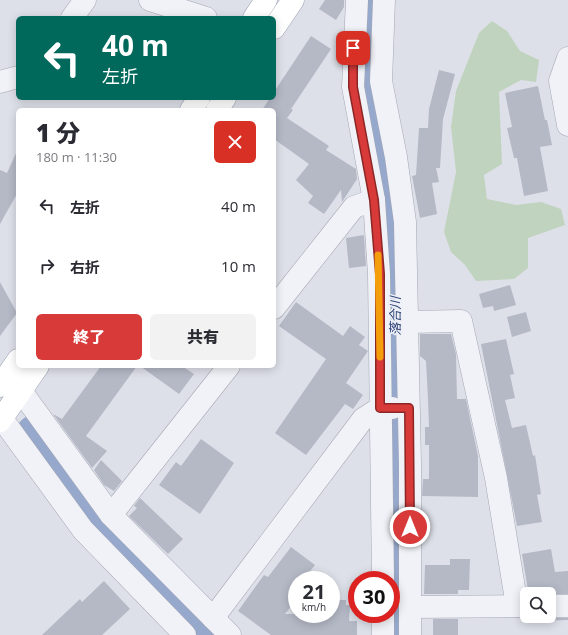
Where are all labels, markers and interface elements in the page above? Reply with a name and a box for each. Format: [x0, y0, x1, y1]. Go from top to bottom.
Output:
text: 40 m [102, 26, 169, 64]
pin [336, 31, 370, 65]
icon: left [36, 32, 88, 84]
icon: arrive [342, 37, 364, 59]
text: 左折 [102, 64, 138, 88]
text: 1 分 [36, 116, 80, 149]
button: close [214, 121, 256, 163]
text: 180 m · 11:30 [36, 148, 117, 166]
icon: left [36, 195, 58, 217]
text: 40 m [221, 196, 256, 216]
text: 左折 [70, 197, 100, 217]
icon: right [36, 255, 58, 277]
text: 10 m [221, 256, 256, 276]
text: 右折 [70, 257, 100, 277]
water label: 落合川 [386, 295, 404, 336]
button: 終了 [36, 314, 142, 360]
button: 共有 [150, 314, 256, 360]
position arrow [389, 506, 431, 548]
speed limit sign: 30 [348, 571, 400, 623]
text: 21 [303, 578, 325, 605]
map controls [520, 587, 556, 623]
button: search [520, 587, 556, 623]
text: km/h [302, 600, 326, 614]

